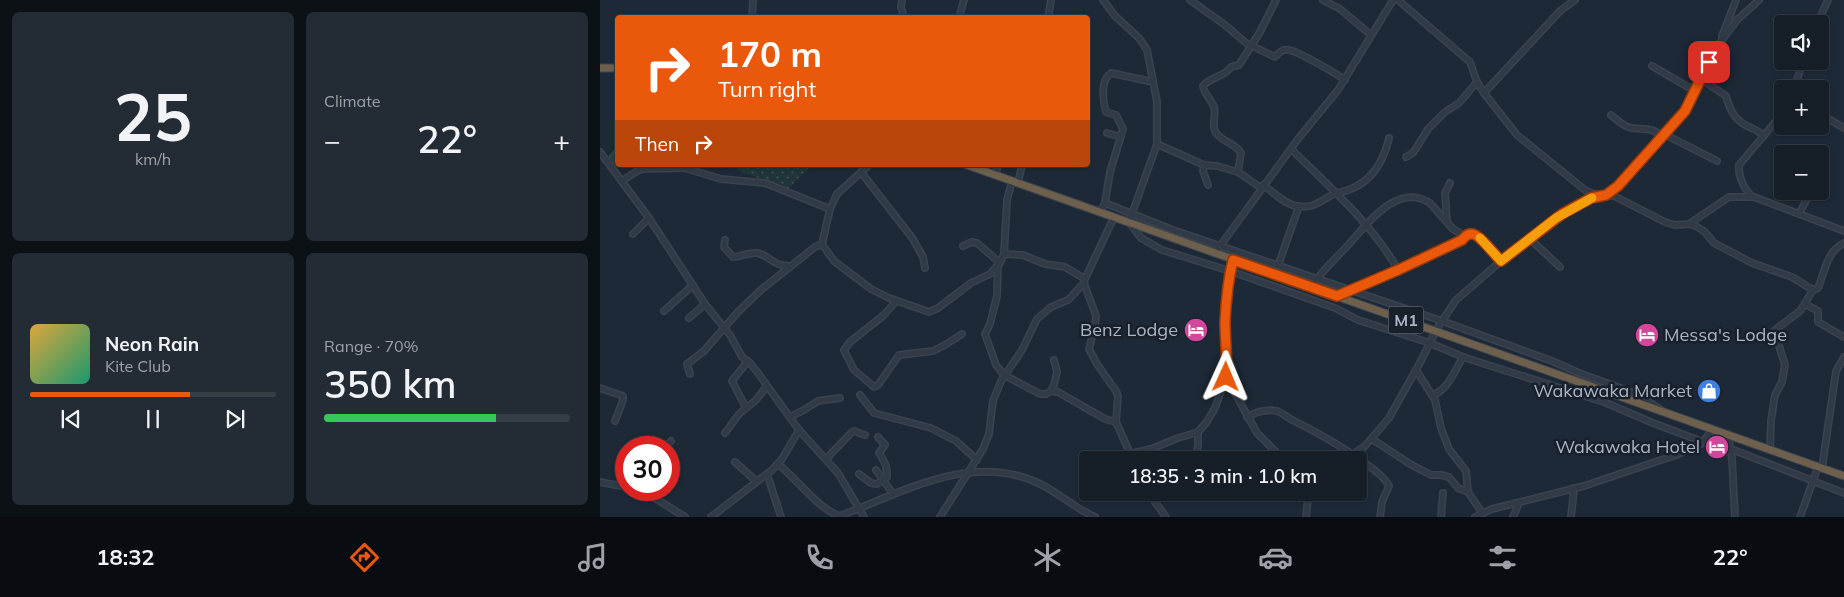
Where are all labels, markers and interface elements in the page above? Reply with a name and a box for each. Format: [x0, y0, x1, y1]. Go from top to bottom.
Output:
map controls [1774, 15, 1829, 200]
button: sound [1774, 15, 1829, 70]
text: 170 m [718, 32, 822, 76]
icon: right [635, 35, 700, 100]
pin [1688, 41, 1730, 83]
icon: arrive [1695, 48, 1723, 76]
text: Turn right [718, 75, 816, 103]
text: 25 [114, 76, 192, 157]
button: + [1774, 80, 1829, 135]
text: Climate [324, 91, 380, 111]
text: 22° [417, 115, 477, 163]
text: − [324, 123, 341, 158]
text: + [553, 123, 570, 158]
icon: right [689, 130, 717, 158]
text: Then [635, 132, 679, 156]
button: − [1774, 145, 1829, 200]
text: km/h [135, 149, 171, 169]
road number: M1 [1388, 306, 1424, 334]
hotel icon: Benz Lodge [1183, 317, 1209, 343]
place label: Benz Lodge [1080, 318, 1178, 341]
hotel icon: Messa's Lodge [1634, 322, 1660, 348]
place label: Messa's Lodge [1664, 323, 1787, 346]
text: Neon Rain [105, 332, 199, 356]
text: Range · 70% [324, 336, 419, 356]
position arrow [1199, 350, 1251, 402]
text: Kite Club [105, 356, 171, 376]
text: 350 km [324, 360, 457, 408]
shop icon: Wakawaka Market [1696, 378, 1722, 404]
place label: Wakawaka Market [1533, 379, 1692, 402]
icon: previous [57, 405, 85, 433]
icon: pause [139, 405, 167, 433]
icon: next [221, 405, 249, 433]
hotel icon: Wakawaka Hotel [1704, 434, 1730, 460]
place label: Wakawaka Hotel [1555, 435, 1700, 458]
speed limit sign: 30 [615, 436, 680, 501]
text: 18:35 · 3 min · 1.0 km [1129, 464, 1317, 488]
icon: directions [347, 540, 382, 575]
icon: music [575, 540, 610, 575]
icon: phone [802, 540, 837, 575]
icon: climate [1030, 540, 1065, 575]
icon: car [1258, 540, 1293, 575]
icon: filters [1485, 540, 1520, 575]
text: 18:32 [96, 543, 155, 571]
text: 22° [1713, 543, 1748, 571]

